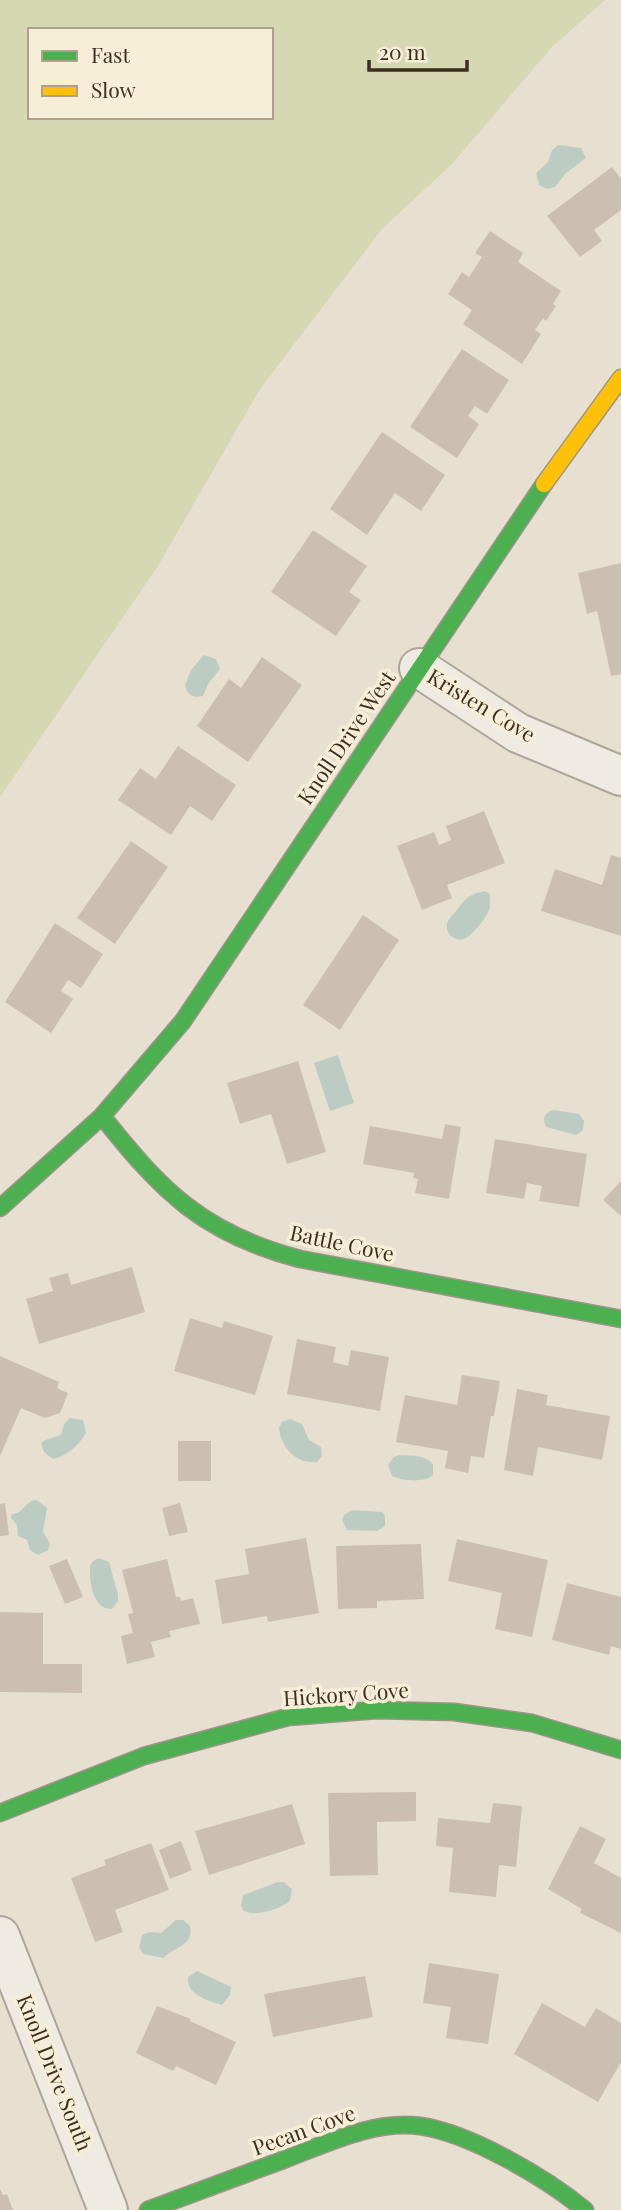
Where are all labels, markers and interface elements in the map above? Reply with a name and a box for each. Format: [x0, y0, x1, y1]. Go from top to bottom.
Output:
legend [28, 28, 273, 119]
scale bar [369, 28, 467, 72]
text: 20 m [379, 37, 426, 65]
text: Fast [91, 40, 130, 68]
text: Slow [91, 75, 136, 103]
street label: Kristen Cove [423, 661, 541, 747]
street label: Knoll Drive West [290, 664, 401, 809]
street label: Battle Cove [288, 1217, 397, 1267]
street label: Hickory Cove [282, 1675, 410, 1711]
street label: Knoll Drive South [12, 1990, 100, 2155]
street label: Pecan Cove [248, 2098, 359, 2161]

